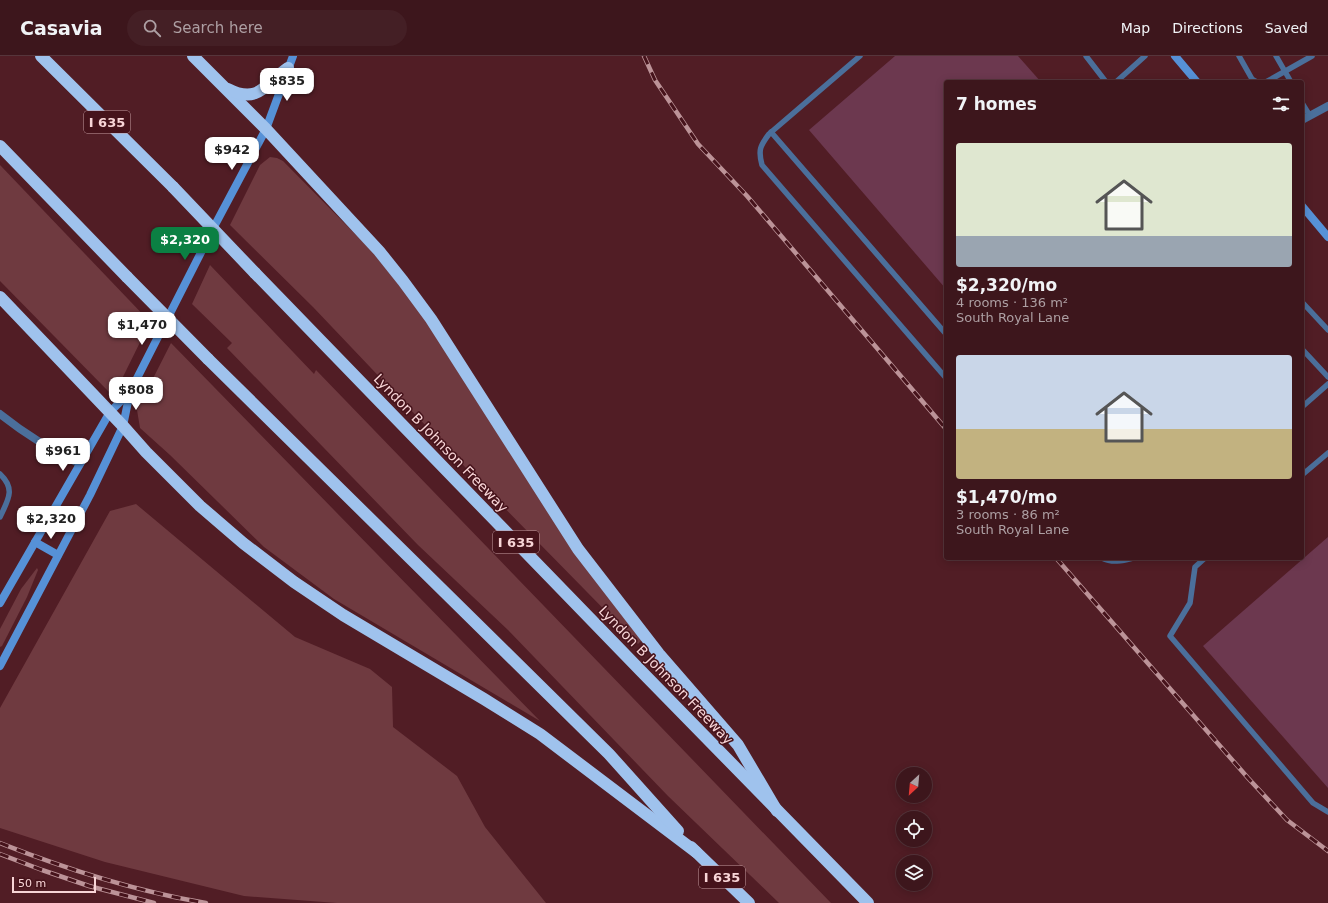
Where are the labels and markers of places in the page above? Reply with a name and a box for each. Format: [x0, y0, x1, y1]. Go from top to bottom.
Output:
pin: $835 [263, 68, 311, 102]
pin: $942 [208, 137, 256, 171]
pin: $2,320 [152, 227, 218, 261]
pin: $1,470 [109, 312, 175, 346]
pin: $808 [112, 377, 160, 411]
pin: $961 [39, 438, 87, 472]
pin: $2,320 [18, 506, 84, 540]

